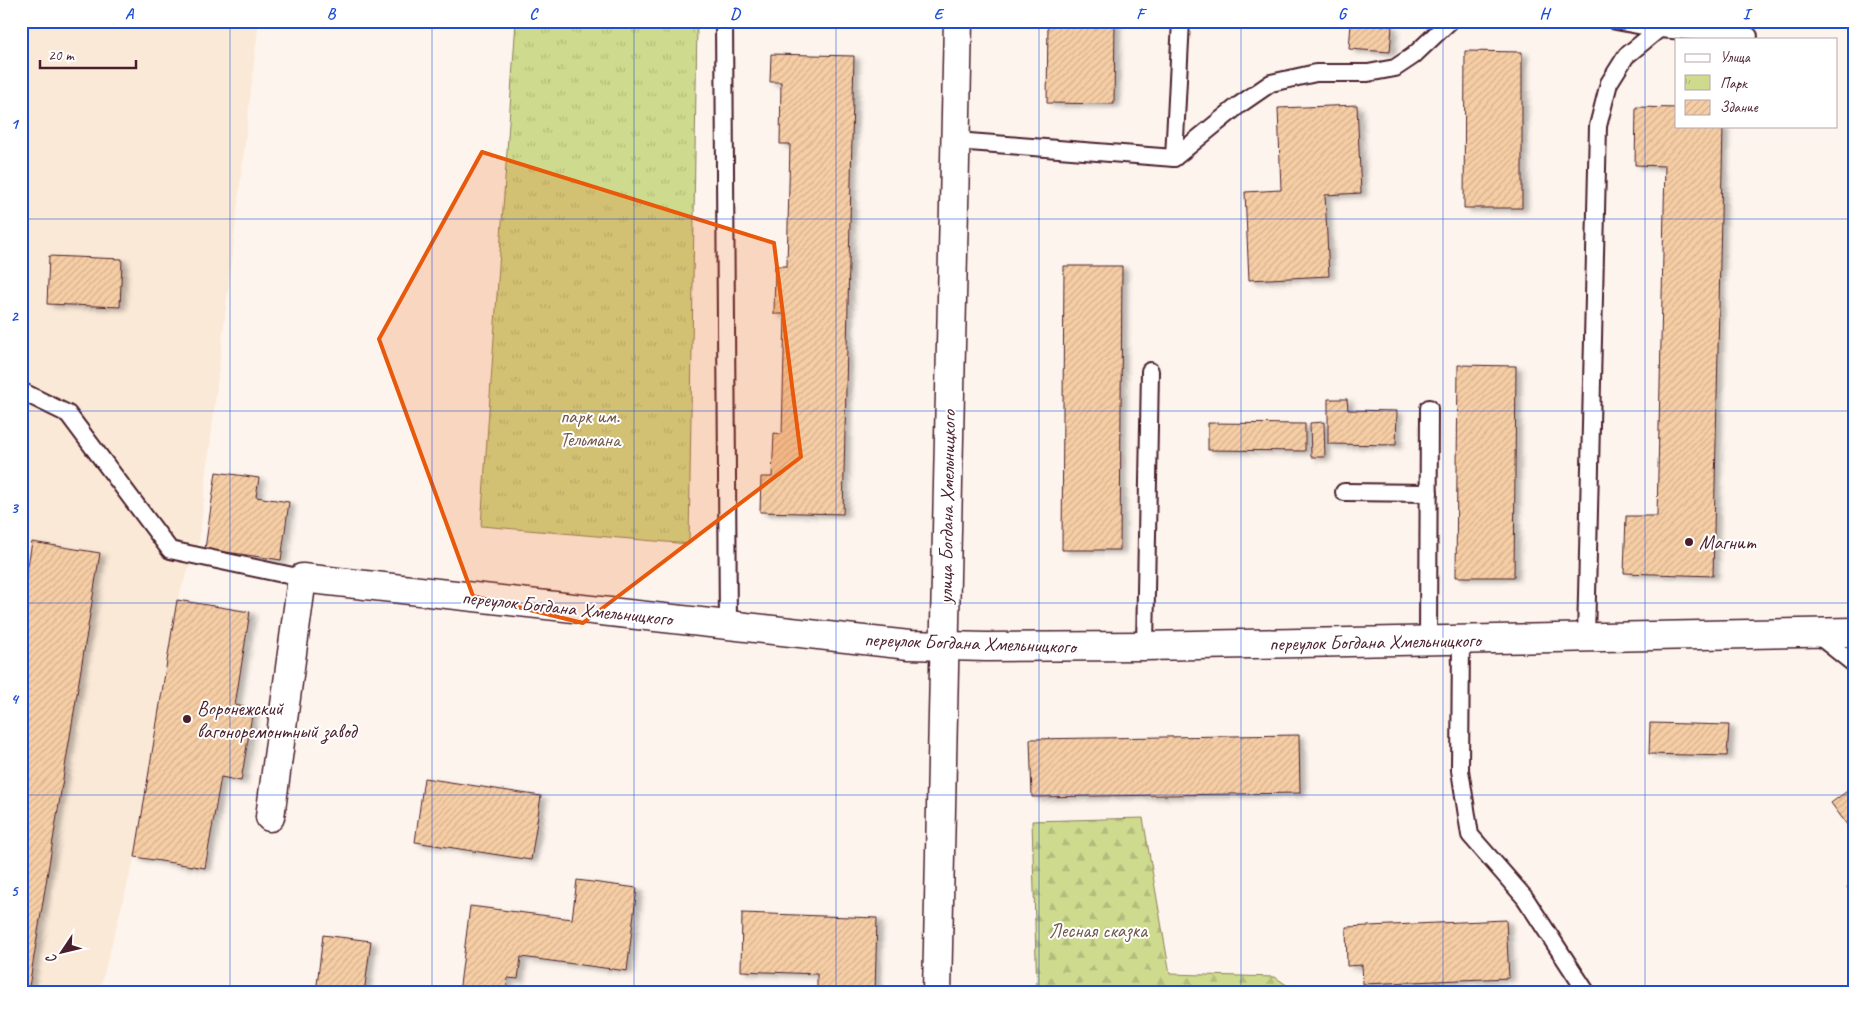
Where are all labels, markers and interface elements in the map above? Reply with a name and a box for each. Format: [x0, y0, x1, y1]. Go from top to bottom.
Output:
text: A [125, 4, 135, 24]
text: B [327, 4, 337, 24]
text: C [529, 4, 539, 24]
text: D [730, 4, 741, 24]
text: E [934, 4, 945, 24]
text: F [1136, 4, 1147, 24]
text: G [1338, 4, 1348, 24]
text: H [1539, 4, 1551, 24]
text: I [1743, 4, 1753, 24]
scale bar [40, 38, 136, 70]
legend [1675, 38, 1838, 128]
text: 20 m [48, 46, 75, 65]
text: Улица [1720, 48, 1751, 67]
text: Парк [1720, 74, 1748, 93]
text: Здание [1720, 98, 1759, 117]
text: 1 [10, 114, 19, 134]
text: 2 [10, 306, 19, 326]
park label: парк им. Тельмана [560, 404, 622, 452]
street label: улица Богдана Хмельницкого [933, 409, 961, 605]
text: 3 [10, 498, 19, 518]
place label: Магнит [1699, 530, 1757, 555]
marker: Магнит [1683, 536, 1695, 548]
street label: переулок Богдана Хмельницкого [461, 585, 675, 632]
street label: переулок Богдана Хмельницкого [864, 627, 1078, 659]
street label: переулок Богдана Хмельницкого [1269, 628, 1483, 656]
text: 4 [10, 689, 19, 709]
place label: Воронежский вагоноремонтный завод [197, 696, 359, 745]
marker: Воронежский вагоноремонтный завод [181, 713, 193, 725]
text: 5 [11, 881, 20, 901]
park label: Лесная сказка [1049, 918, 1149, 943]
north arrow [38, 926, 88, 976]
text: С [42, 950, 61, 967]

